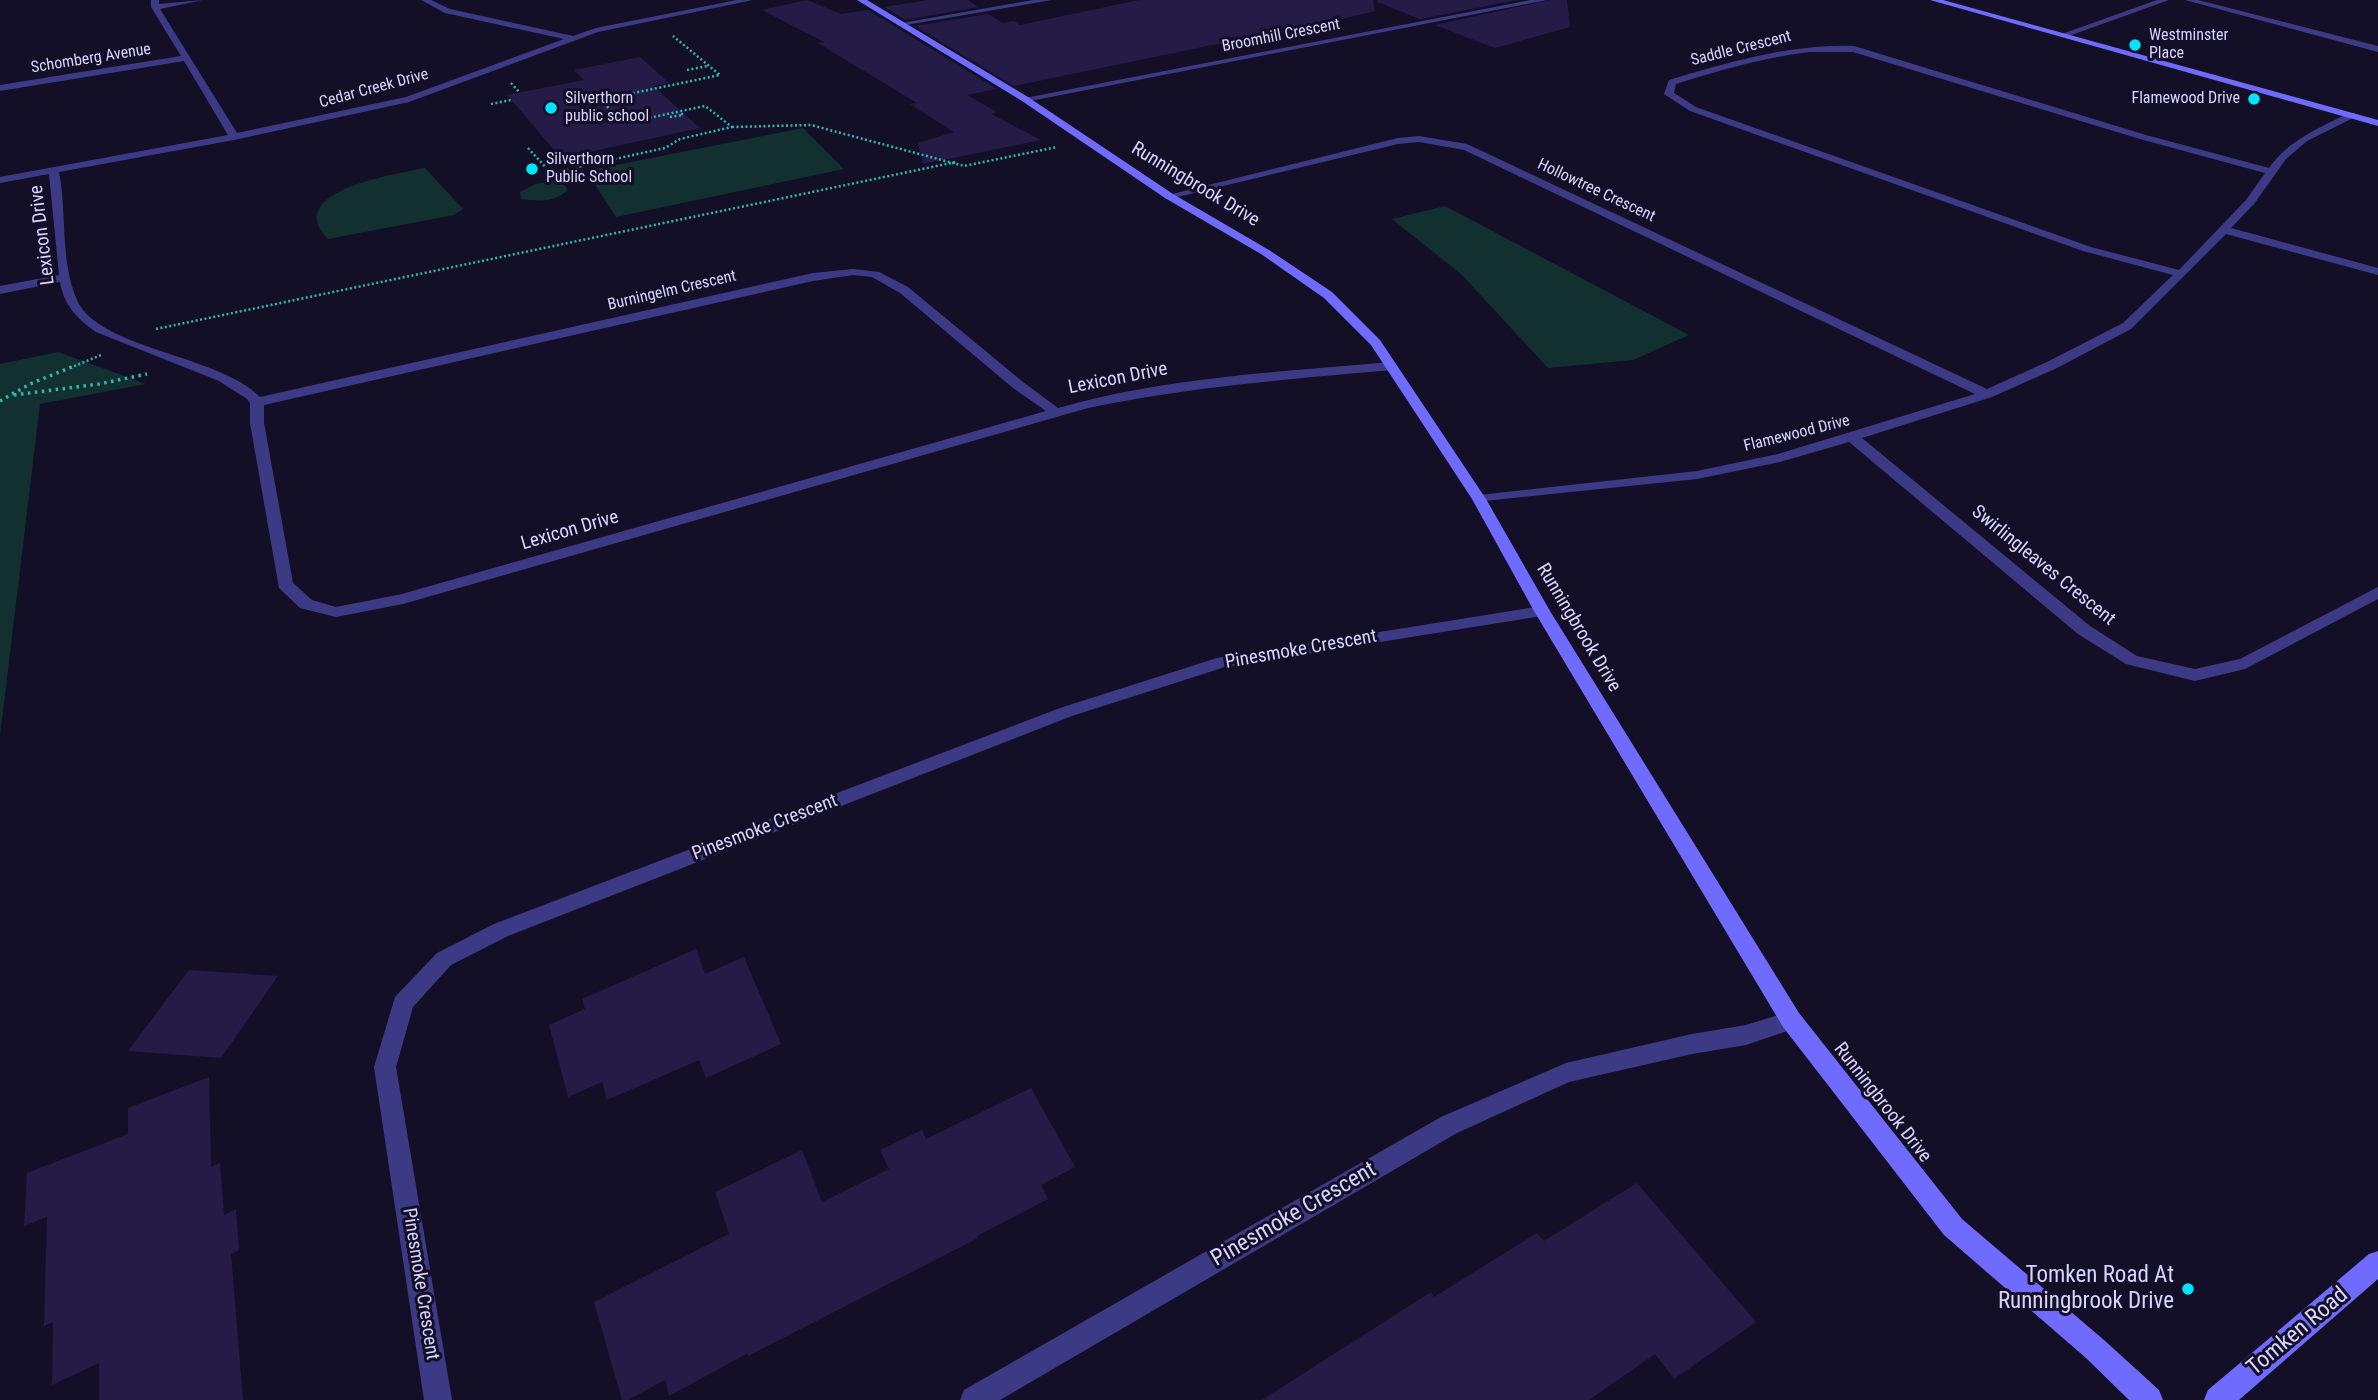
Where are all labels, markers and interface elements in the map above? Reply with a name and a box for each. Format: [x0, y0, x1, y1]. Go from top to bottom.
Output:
street label: Broomhill Crescent [1220, 15, 1342, 57]
place label: Westminster Place [2149, 26, 2228, 64]
street label: Saddle Crescent [1689, 27, 1793, 71]
marker: Westminster Place [2127, 37, 2143, 53]
street label: Schomberg Avenue [30, 40, 152, 78]
street label: Cedar Creek Drive [317, 65, 431, 113]
place label: Silverthorn public school [565, 89, 649, 127]
place label: Flamewood Drive [2131, 89, 2240, 109]
marker: Flamewood Drive [2246, 91, 2262, 107]
marker: Silverthorn public school [543, 100, 559, 116]
street label: Runningbrook Drive [1127, 138, 1263, 232]
place label: Silverthorn Public School [546, 150, 632, 188]
street label: Hollowtree Crescent [1534, 155, 1658, 227]
marker: Silverthorn Public School [524, 161, 540, 177]
street label: Lexicon Drive [26, 184, 60, 286]
street label: Burningelm Crescent [606, 267, 738, 315]
street label: Lexicon Drive [1067, 358, 1169, 400]
street label: Flamewood Drive [1742, 412, 1852, 456]
street label: Swirlingleaves Crescent [1967, 501, 2119, 631]
street label: Lexicon Drive [519, 506, 621, 556]
street label: Runningbrook Drive [1531, 560, 1625, 696]
street label: Pinesmoke Crescent [1223, 625, 1379, 675]
street label: Pinesmoke Crescent [689, 790, 841, 866]
street label: Runningbrook Drive [1828, 1039, 1936, 1167]
street label: Pinesmoke Crescent [1207, 1157, 1381, 1273]
street label: Pinesmoke Crescent [397, 1206, 443, 1362]
place label: Tomken Road At Runningbrook Drive [1998, 1262, 2174, 1316]
marker: Tomken Road At Runningbrook Drive [2180, 1281, 2196, 1297]
street label: Tomken Road [2242, 1282, 2354, 1382]

